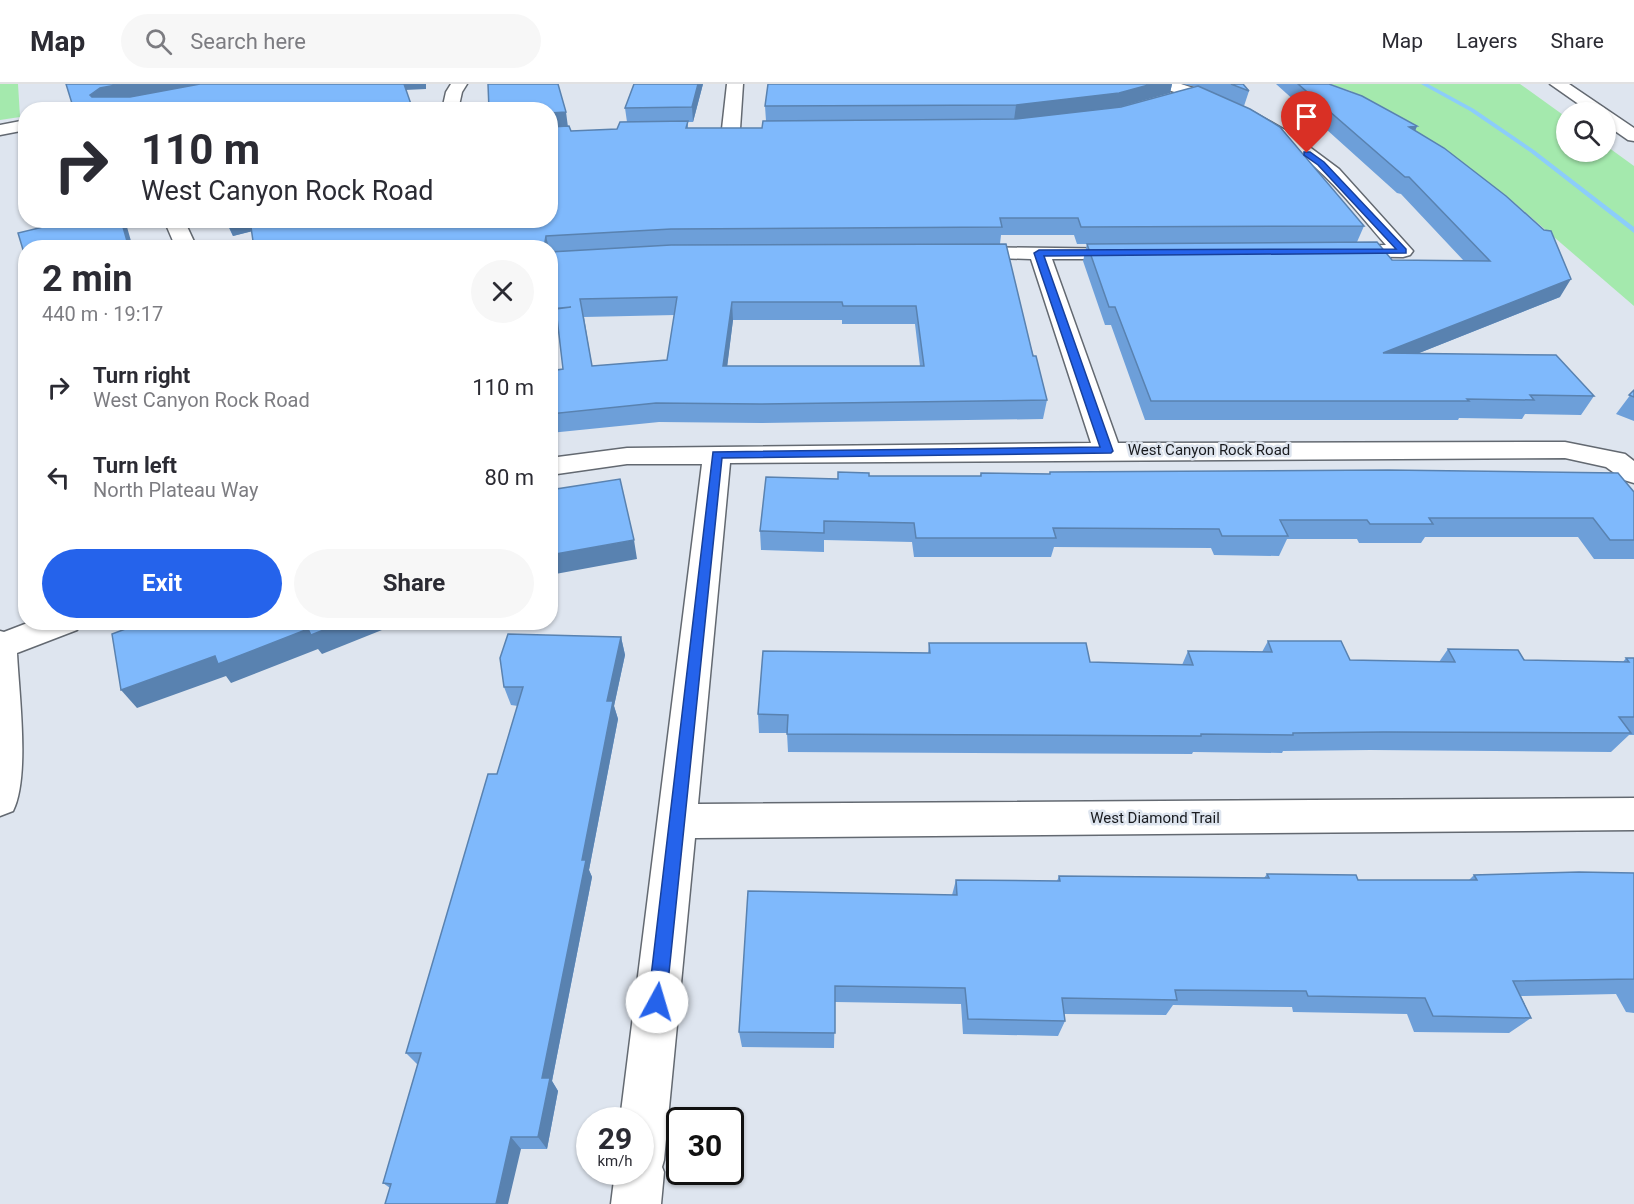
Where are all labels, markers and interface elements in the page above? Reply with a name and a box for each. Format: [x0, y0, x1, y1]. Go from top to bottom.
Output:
search box [121, 14, 541, 68]
text: Map [30, 25, 85, 58]
icon: search [142, 25, 175, 58]
text: Search here [190, 29, 306, 54]
text: Map [1381, 29, 1423, 53]
text: Layers [1456, 29, 1517, 53]
text: Share [1550, 29, 1604, 53]
pin [1281, 91, 1332, 153]
icon: arrive [1290, 100, 1323, 133]
map controls [1556, 102, 1616, 162]
button: search [1556, 102, 1616, 162]
text: 110 m [141, 125, 260, 174]
icon: right [42, 126, 120, 204]
text: West Canyon Rock Road [141, 175, 434, 207]
text: 2 min [42, 258, 133, 300]
button: close [471, 260, 534, 323]
text: 440 m · 19:17 [42, 302, 163, 326]
text: Turn right [93, 363, 190, 388]
icon: right [42, 371, 75, 404]
text: 110 m [472, 375, 534, 400]
text: West Canyon Rock Road [93, 388, 310, 412]
street label: West Canyon Rock Road [1128, 441, 1290, 459]
text: Turn left [93, 453, 177, 478]
icon: left [42, 461, 75, 494]
text: 80 m [485, 465, 534, 490]
text: North Plateau Way [93, 478, 258, 502]
button: Exit [42, 549, 282, 618]
button: Share [294, 549, 534, 618]
street label: West Diamond Trail [1090, 809, 1220, 827]
position arrow [625, 970, 689, 1034]
speed limit sign: 30 [666, 1107, 744, 1185]
text: 29 [598, 1121, 632, 1156]
text: km/h [597, 1152, 633, 1170]

